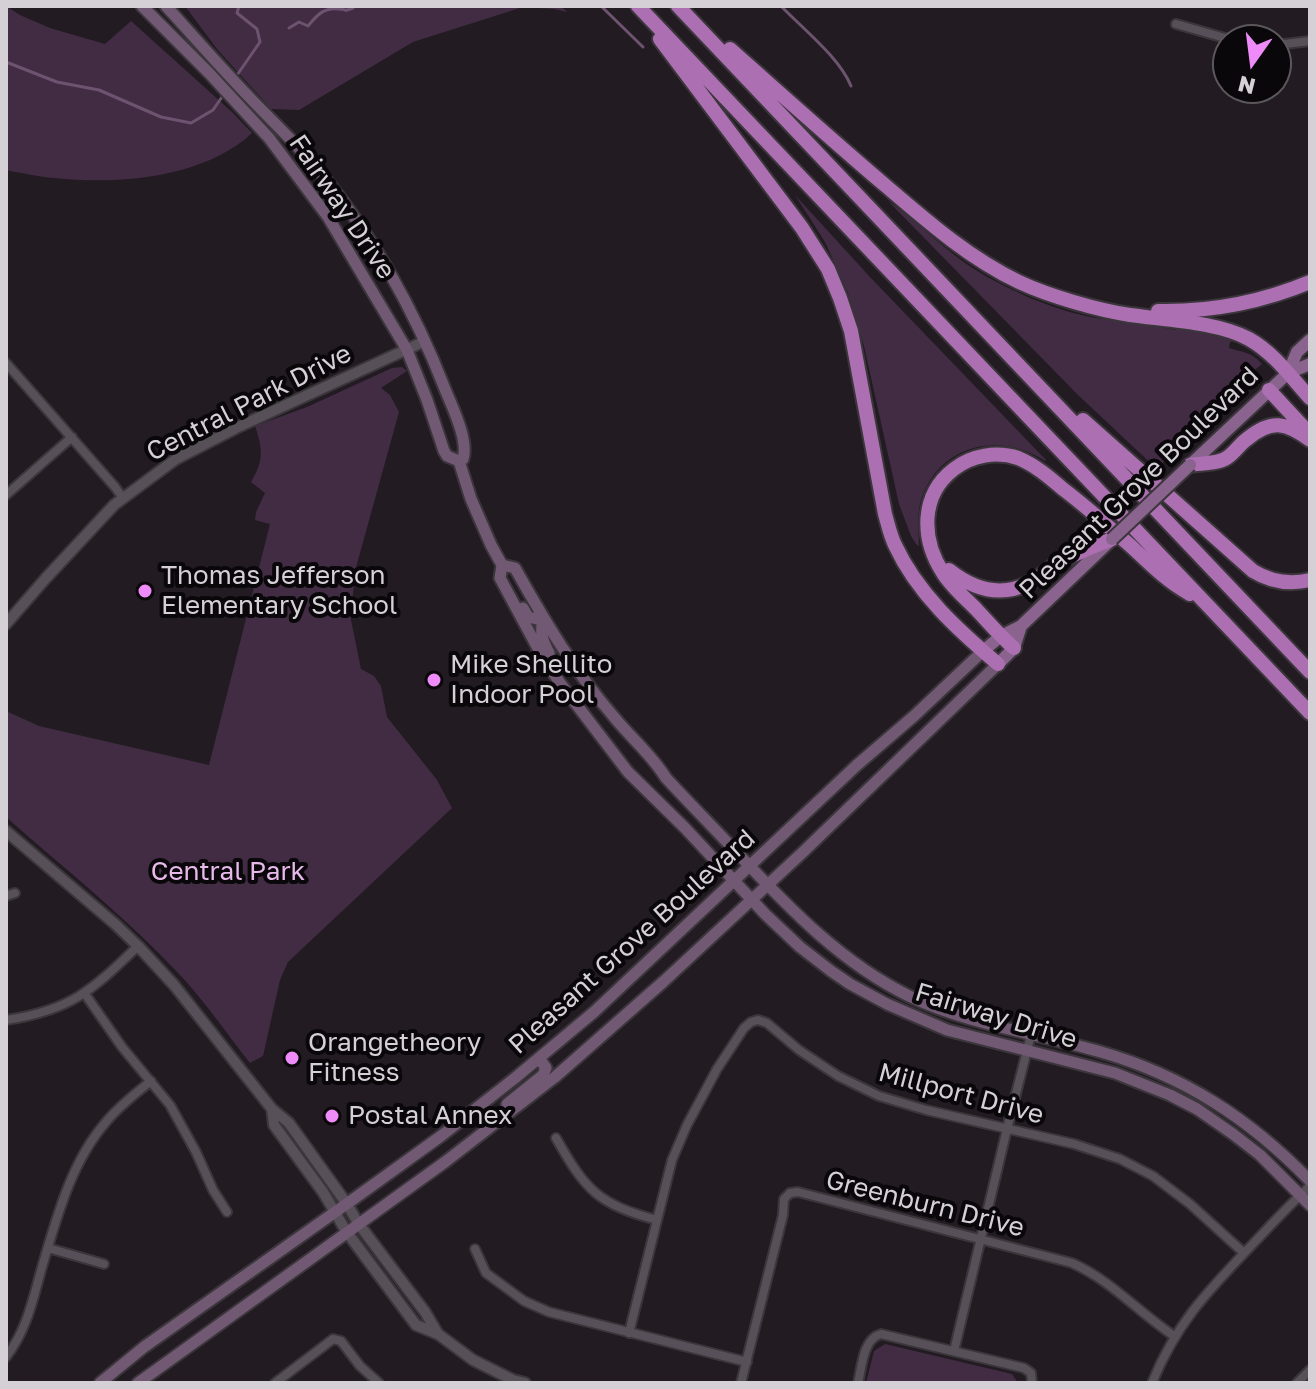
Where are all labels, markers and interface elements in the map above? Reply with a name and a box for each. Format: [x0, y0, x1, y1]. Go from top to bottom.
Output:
north arrow [1212, 24, 1292, 104]
text: N [1235, 71, 1258, 101]
street label: Fairway Drive [282, 129, 402, 285]
street label: Central Park Drive [141, 338, 357, 468]
street label: Pleasant Grove Boulevard [1013, 360, 1265, 606]
place label: Thomas Jefferson Elementary School [161, 560, 397, 622]
marker: Thomas Jefferson Elementary School [136, 582, 154, 600]
place label: Mike Shellito Indoor Pool [450, 649, 612, 710]
marker: Mike Shellito Indoor Pool [425, 671, 443, 689]
street label: Pleasant Grove Boulevard [502, 823, 762, 1061]
park label: Central Park [151, 856, 305, 888]
street label: Fairway Drive [911, 977, 1081, 1055]
place label: Orangetheory Fitness [308, 1027, 481, 1088]
marker: Orangetheory Fitness [283, 1049, 301, 1067]
street label: Millport Drive [875, 1057, 1047, 1131]
place label: Postal Annex [348, 1100, 512, 1132]
marker: Postal Annex [323, 1107, 341, 1125]
street label: Greenburn Drive [823, 1164, 1027, 1244]

